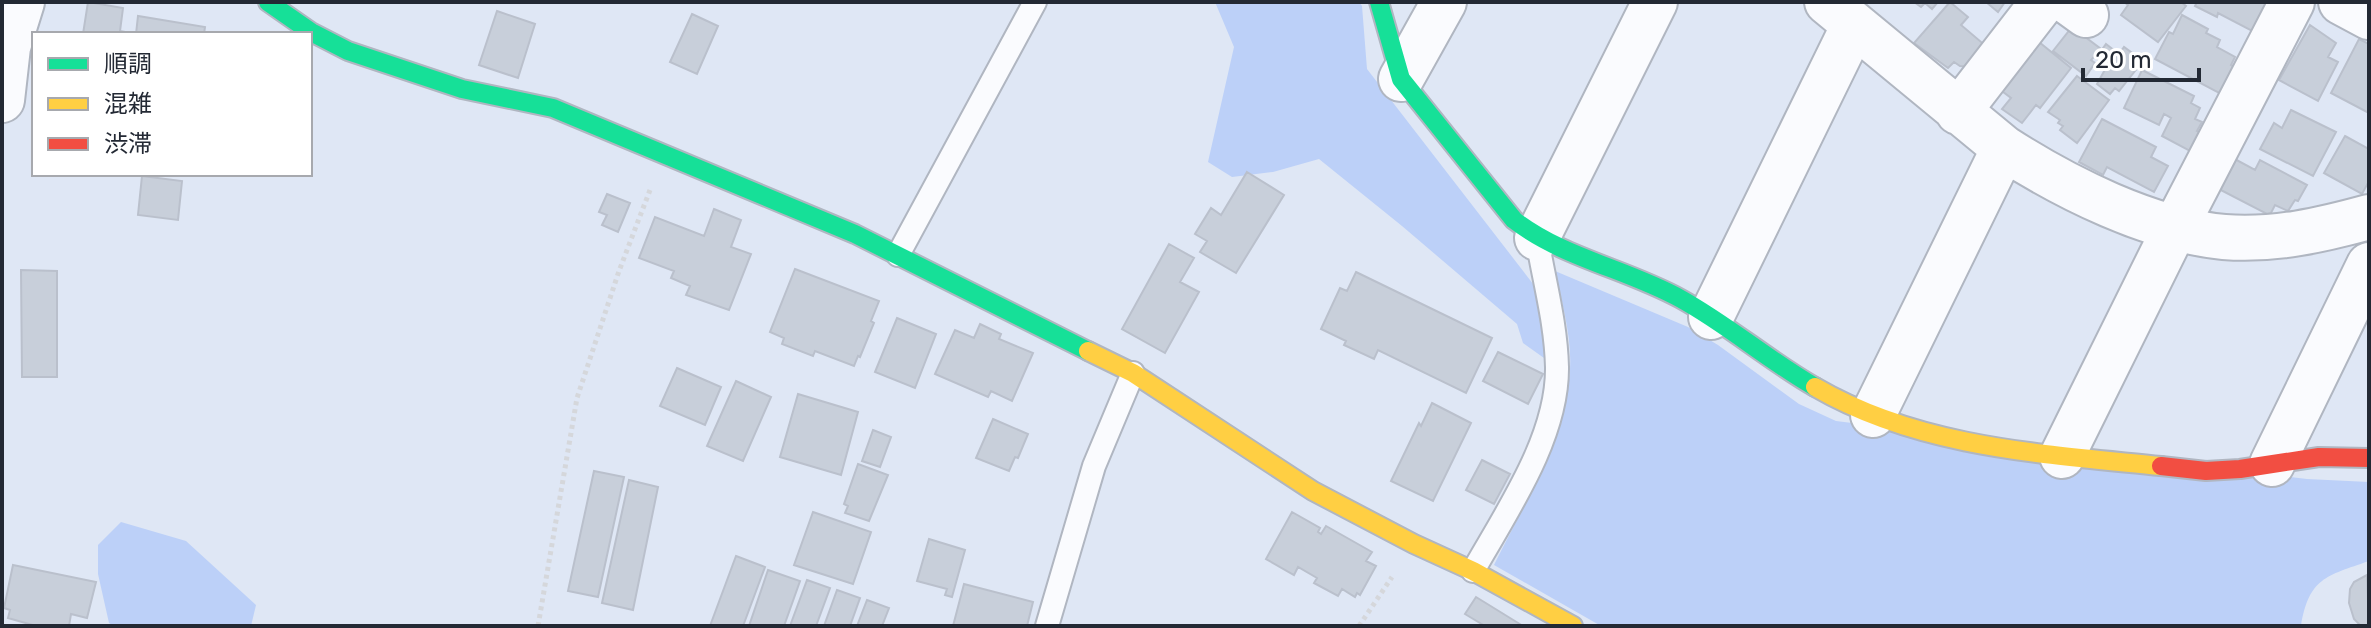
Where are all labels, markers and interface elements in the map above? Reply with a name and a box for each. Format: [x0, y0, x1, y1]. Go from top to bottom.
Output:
legend [32, 32, 312, 176]
scale bar [2083, 32, 2199, 82]
text: 20 m [2095, 46, 2152, 74]
text: 順調 [104, 50, 152, 78]
text: 混雑 [104, 90, 152, 118]
text: 渋滞 [104, 130, 152, 158]

